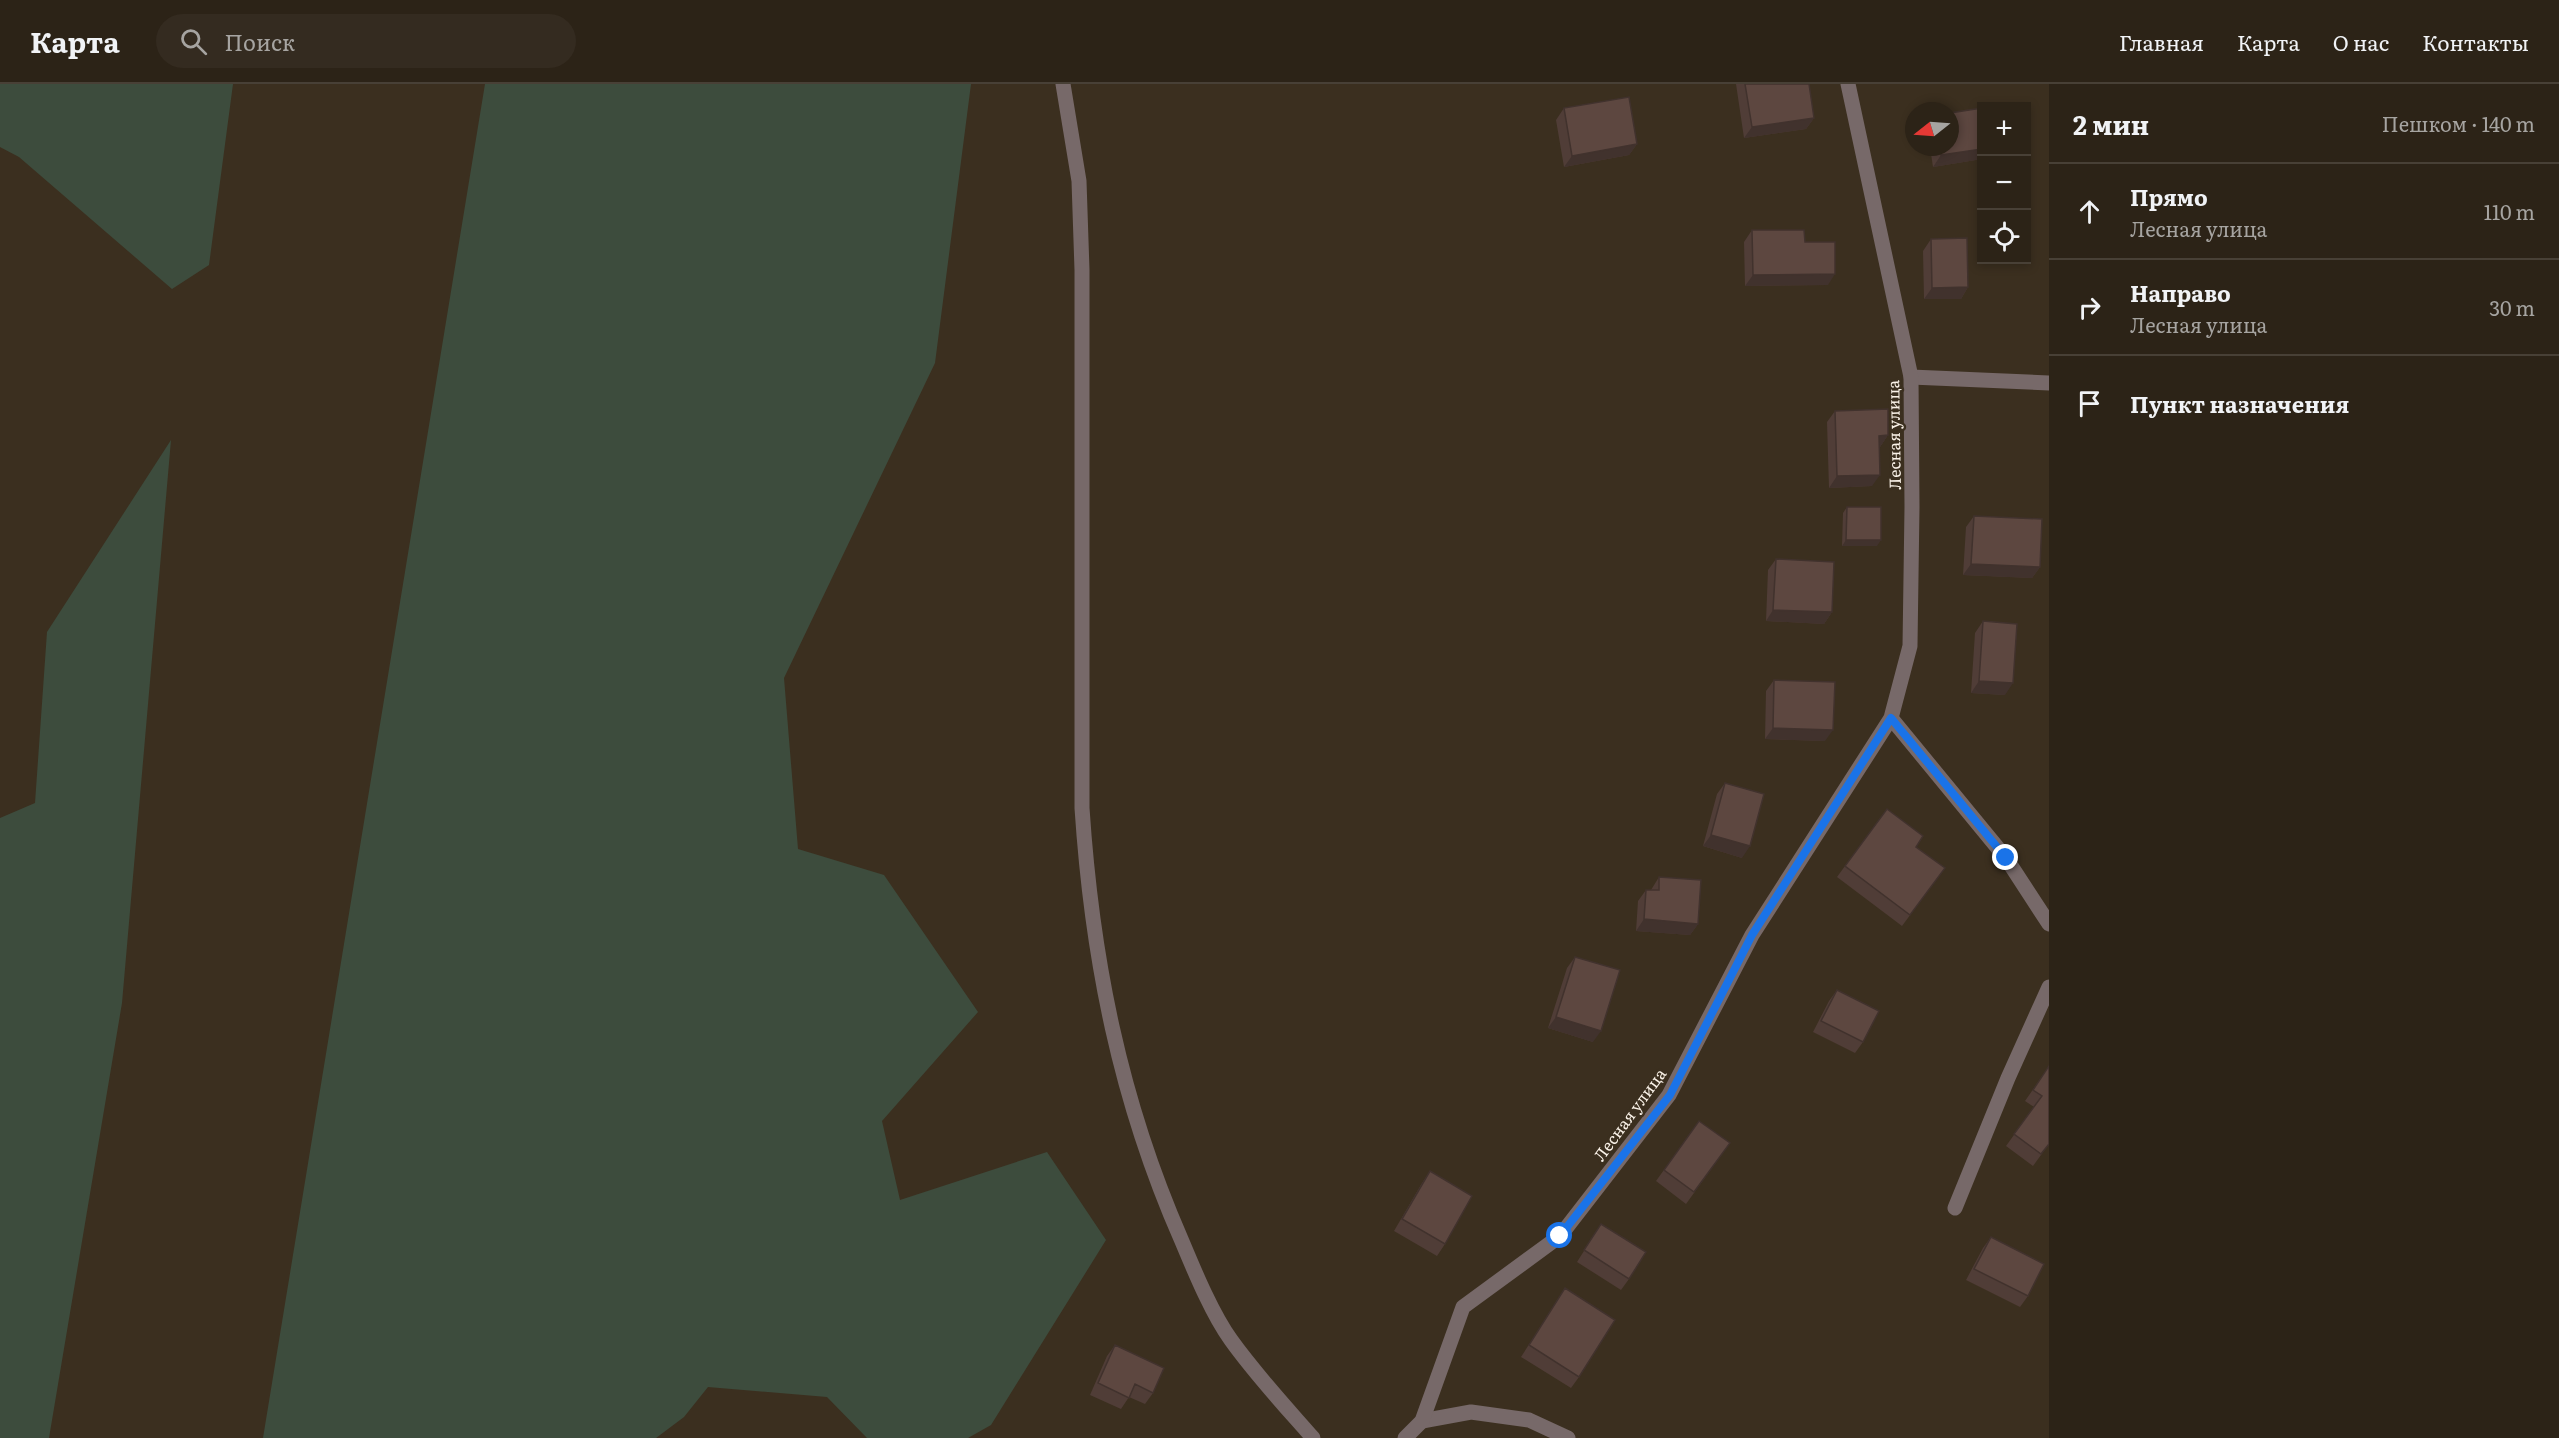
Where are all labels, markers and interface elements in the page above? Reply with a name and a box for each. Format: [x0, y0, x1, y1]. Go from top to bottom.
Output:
search box [156, 14, 576, 68]
text: Карта [30, 20, 120, 62]
icon: search [177, 25, 210, 58]
text: Поиск [225, 25, 295, 58]
text: Главная [2119, 26, 2204, 57]
text: Карта [2237, 26, 2300, 57]
text: О нас [2333, 26, 2389, 57]
text: Контакты [2422, 26, 2529, 57]
north arrow [1905, 102, 1959, 156]
map controls [1977, 102, 2031, 264]
button: + [1977, 102, 2031, 156]
text: 2 мин [2073, 104, 2149, 143]
text: Пешком · 140 m [2382, 108, 2535, 138]
button: − [1977, 156, 2031, 210]
text: Прямо [2130, 180, 2208, 213]
icon: ahead [2073, 195, 2106, 228]
text: 110 m [2484, 196, 2535, 226]
button: locate [1977, 210, 2031, 264]
text: Лесная улица [2130, 213, 2267, 243]
text: Направо [2130, 276, 2231, 309]
icon: right [2073, 291, 2106, 324]
text: 30 m [2489, 292, 2535, 322]
text: Лесная улица [2130, 309, 2267, 339]
street label: Лесная улица [1880, 379, 1906, 490]
icon: arrive [2073, 387, 2106, 420]
text: Пункт назначения [2130, 387, 2349, 420]
route end [1992, 844, 2018, 870]
street label: Лесная улица [1587, 1062, 1671, 1165]
route start [1546, 1222, 1572, 1248]

